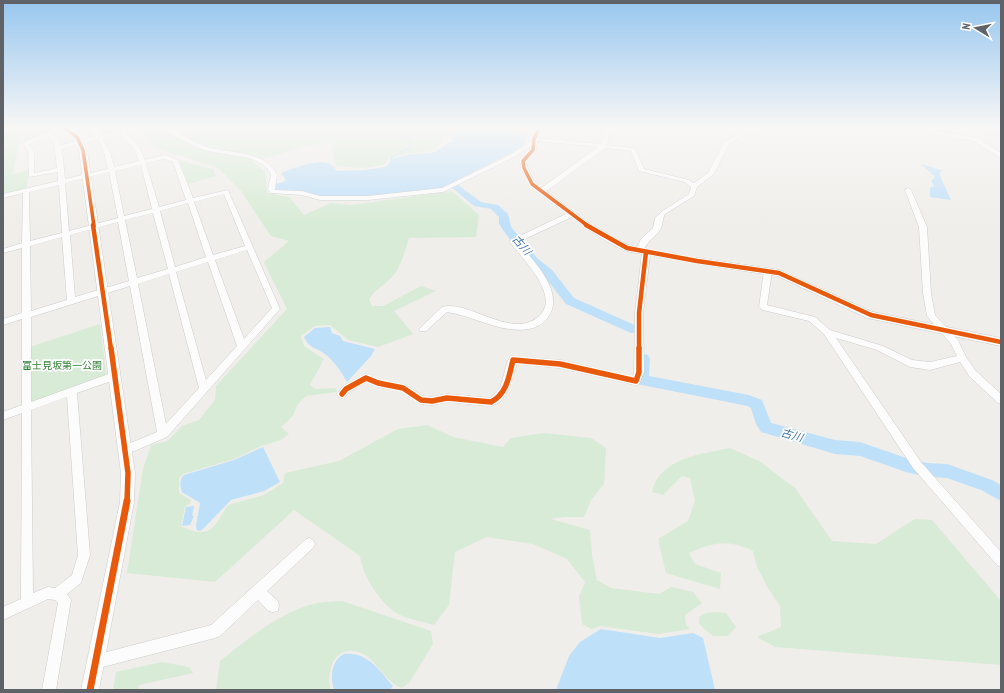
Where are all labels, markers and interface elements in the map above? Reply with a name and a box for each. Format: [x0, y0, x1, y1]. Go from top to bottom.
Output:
north arrow [956, 8, 996, 48]
text: N [959, 22, 974, 30]
water label: 古川 [510, 232, 535, 259]
park label: 富士見坂第一公園 [22, 359, 102, 372]
water label: 古川 [779, 425, 805, 445]

